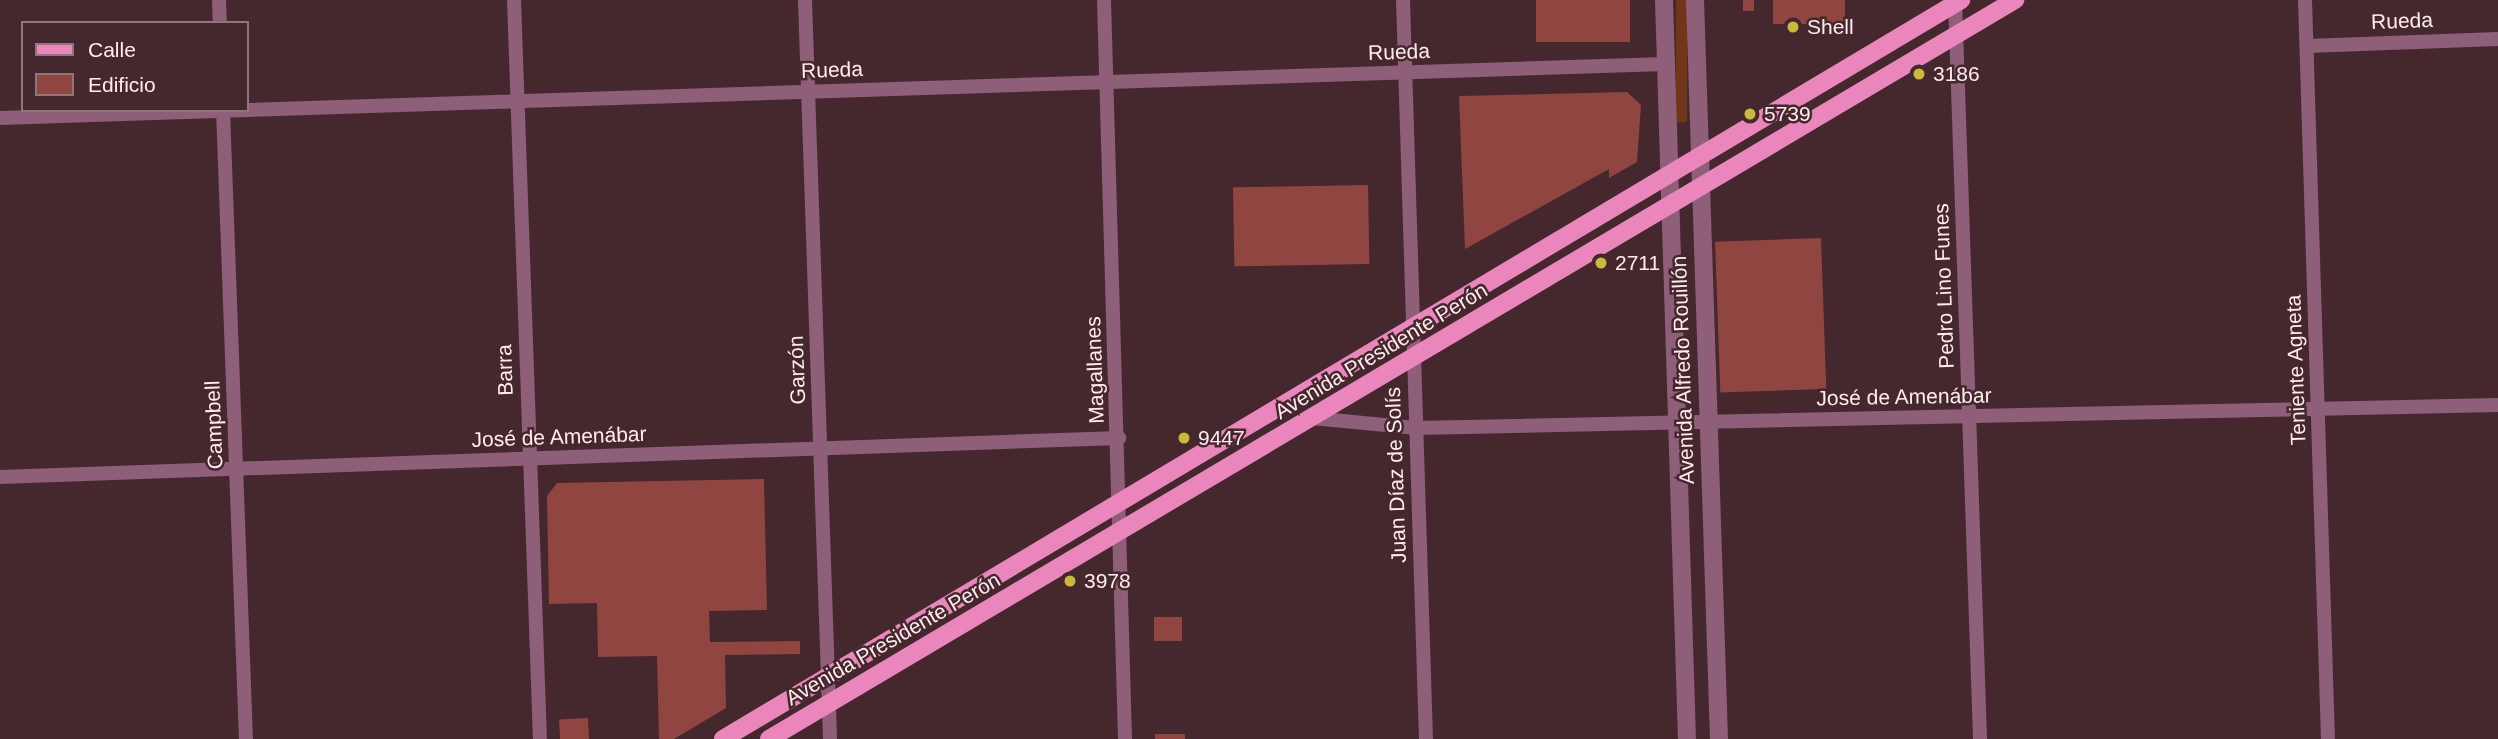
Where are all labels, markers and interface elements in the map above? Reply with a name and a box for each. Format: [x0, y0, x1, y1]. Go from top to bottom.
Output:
street label: Rueda [2371, 7, 2433, 35]
place label: Shell [1807, 14, 1854, 40]
marker: Shell [1785, 19, 1801, 35]
legend [21, 21, 248, 112]
text: Calle [88, 38, 136, 61]
street label: Rueda [1368, 38, 1430, 66]
street label: Rueda [801, 56, 863, 84]
place label: 3186 [1933, 61, 1980, 87]
marker: 3186 [1911, 66, 1927, 82]
text: Edificio [88, 73, 156, 96]
place label: 5739 [1764, 101, 1811, 127]
marker: 5739 [1742, 106, 1758, 122]
street label: Pedro Lino Funes [1929, 203, 1959, 369]
place label: 2711 [1615, 250, 1660, 276]
marker: 2711 [1593, 255, 1609, 271]
street label: Avenida Alfredo Rouillón [1666, 255, 1700, 485]
street label: Avenida Presidente Perón [1270, 277, 1492, 425]
street label: Teniente Agneta [2281, 294, 2311, 446]
street label: Magallanes [1081, 316, 1109, 424]
street label: Garzón [783, 335, 811, 405]
street label: Barra [492, 344, 518, 396]
street label: Campbell [200, 380, 228, 470]
street label: José de Amenábar [1816, 383, 1992, 411]
street label: Juan Díaz de Solís [1380, 386, 1412, 564]
street label: José de Amenábar [470, 421, 648, 453]
place label: 9447 [1198, 425, 1245, 451]
marker: 9447 [1176, 430, 1192, 446]
street label: Avenida Presidente Perón [781, 567, 1005, 711]
place label: 3978 [1084, 568, 1131, 594]
marker: 3978 [1062, 573, 1078, 589]

